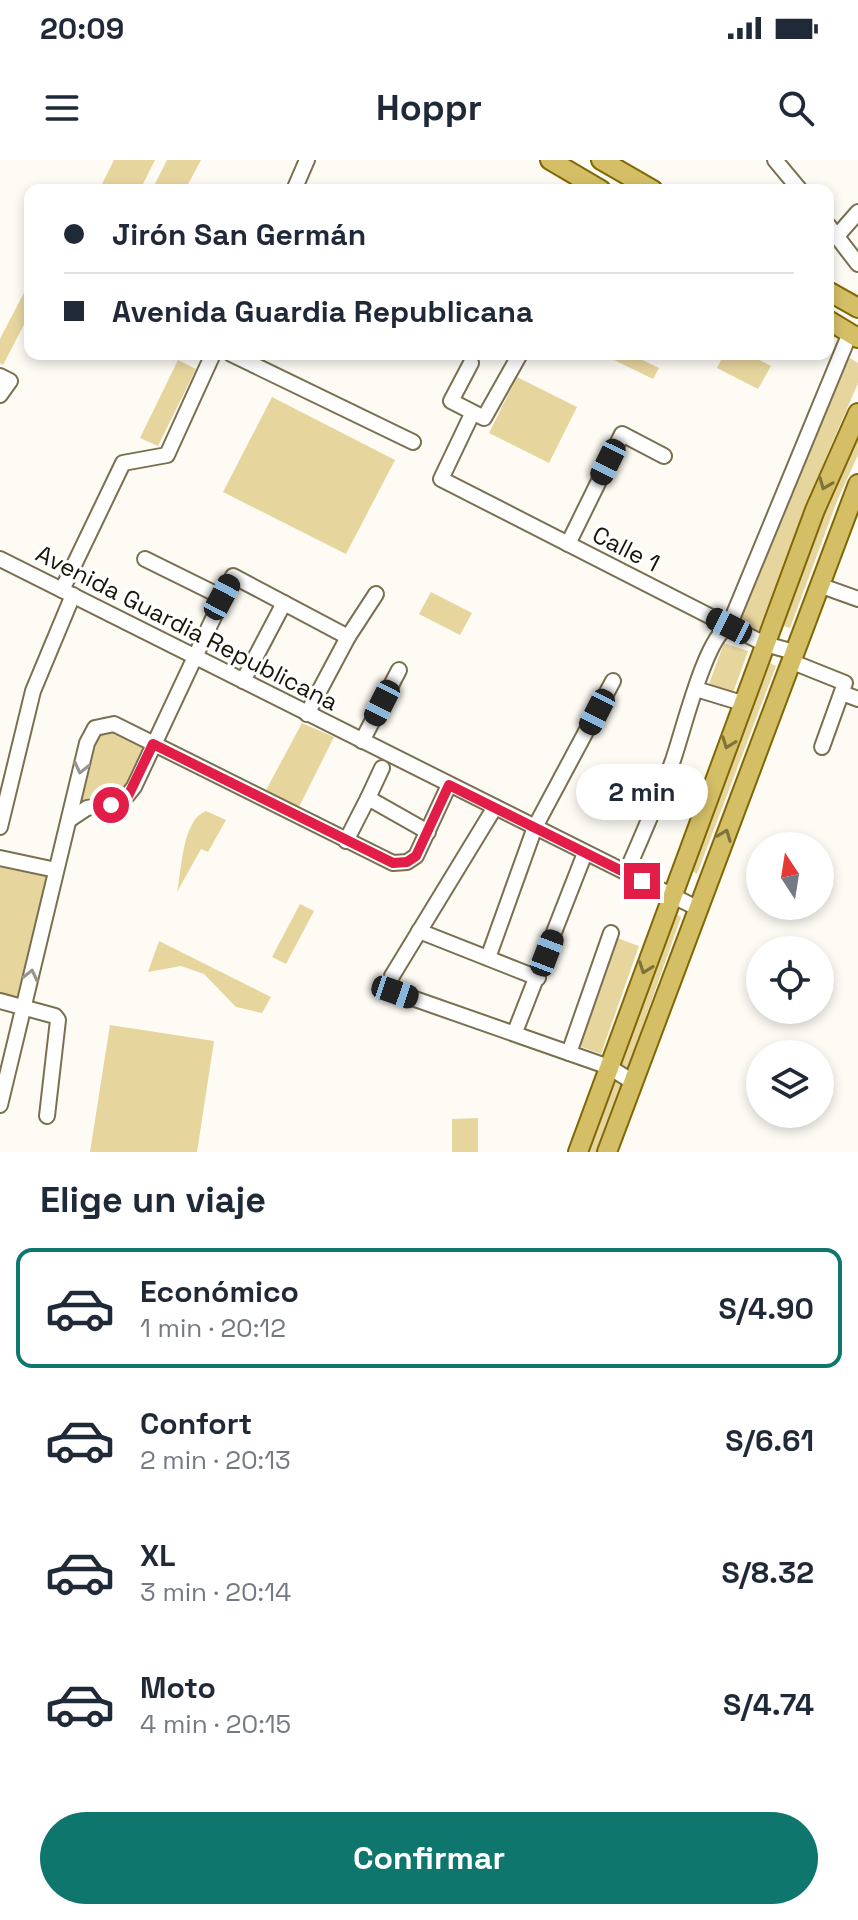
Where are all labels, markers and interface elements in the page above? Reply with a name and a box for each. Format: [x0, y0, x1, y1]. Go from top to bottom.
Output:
text: 20:09 [40, 9, 124, 48]
text: Hoppr [376, 85, 482, 131]
icon: menu [40, 86, 84, 130]
icon: search [774, 86, 818, 130]
text: Jirón San Germán [112, 215, 366, 254]
text: Avenida Guardia Republicana [112, 292, 533, 331]
car [587, 435, 629, 489]
one-way arrow [819, 476, 835, 490]
street label: Calle 1 [587, 519, 665, 579]
street label: Avenida Guardia Republicana [31, 538, 344, 717]
car [200, 570, 244, 624]
car [702, 604, 756, 648]
car [360, 676, 404, 730]
car [575, 685, 619, 739]
one-way arrow [721, 735, 737, 749]
one-way arrow [73, 760, 90, 774]
callout: 2 min [576, 765, 708, 821]
text: 2 min [608, 775, 676, 809]
route start [93, 787, 129, 823]
one-way arrow [715, 829, 732, 843]
north arrow [746, 832, 834, 920]
map controls [746, 832, 834, 1128]
route end [624, 863, 660, 899]
car [527, 926, 567, 980]
button: locate [746, 936, 834, 1024]
one-way arrow [638, 960, 655, 974]
one-way arrow [22, 968, 39, 982]
car [368, 973, 422, 1011]
button: layers [746, 1040, 834, 1128]
text: Elige un viaje [40, 1177, 266, 1223]
icon: car [44, 1272, 116, 1344]
text: Económico [140, 1272, 299, 1311]
text: S/4.90 [718, 1289, 814, 1328]
text: 1 min · 20:12 [140, 1311, 286, 1345]
icon: car [44, 1404, 116, 1476]
text: Confort [140, 1404, 252, 1443]
text: S/6.61 [725, 1421, 814, 1460]
text: 2 min · 20:13 [140, 1443, 291, 1477]
icon: car [44, 1536, 116, 1608]
text: XL [140, 1536, 176, 1575]
text: S/8.32 [721, 1553, 814, 1592]
text: 3 min · 20:14 [140, 1575, 291, 1609]
icon: car [44, 1668, 116, 1740]
text: Moto [140, 1668, 216, 1707]
text: S/4.74 [723, 1685, 814, 1724]
text: 4 min · 20:15 [140, 1707, 291, 1741]
button: Confirmar [40, 1812, 818, 1904]

